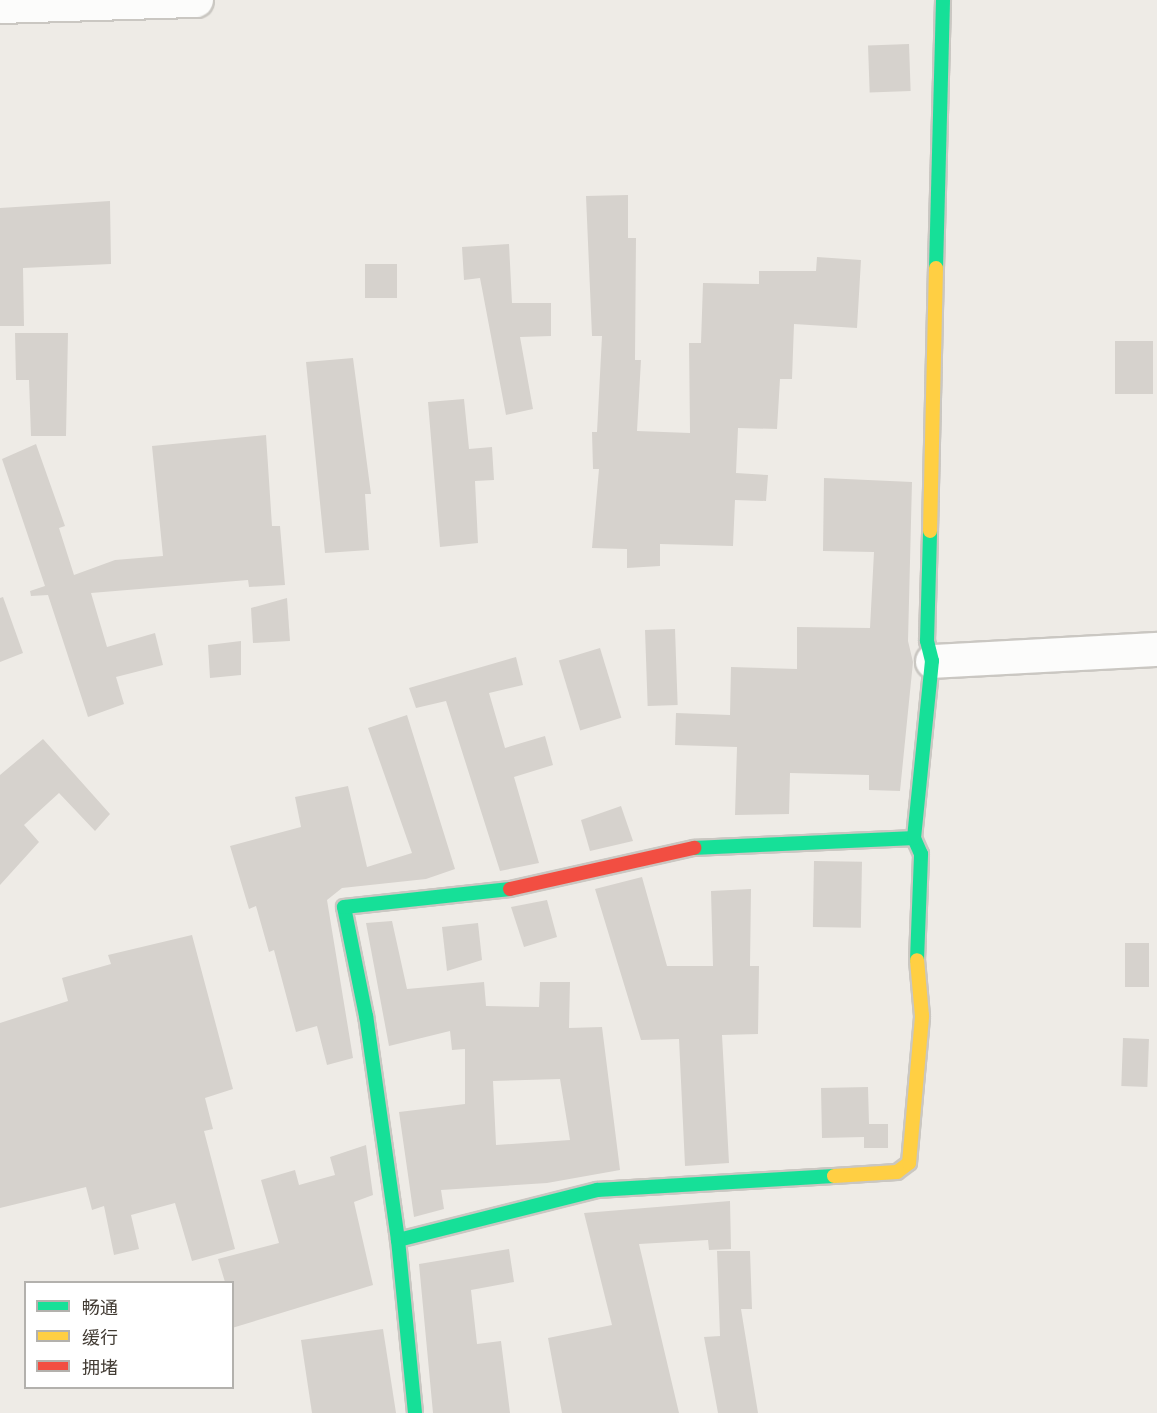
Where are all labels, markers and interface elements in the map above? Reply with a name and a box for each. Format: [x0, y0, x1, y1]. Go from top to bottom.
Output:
legend [24, 1281, 234, 1389]
text: 畅通 [82, 1296, 118, 1318]
text: 缓行 [82, 1326, 118, 1348]
text: 拥堵 [82, 1356, 118, 1378]

